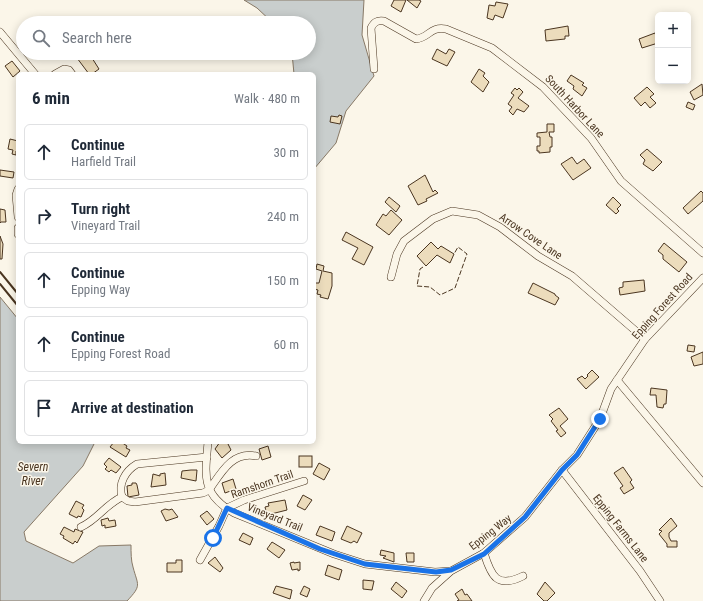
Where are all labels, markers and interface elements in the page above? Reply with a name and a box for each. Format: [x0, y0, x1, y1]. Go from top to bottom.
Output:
map controls [655, 12, 691, 84]
button: + [655, 12, 691, 48]
search box [16, 16, 316, 60]
icon: search [30, 27, 52, 49]
text: Search here [62, 29, 132, 47]
button: − [655, 48, 691, 84]
street label: South Harbor Lane [542, 72, 607, 140]
text: 6 min [32, 88, 70, 108]
text: Walk · 480 m [234, 91, 300, 106]
text: Continue [71, 136, 125, 154]
icon: ahead [33, 141, 55, 163]
text: 30 m [273, 145, 299, 160]
text: Harfield Trail [71, 154, 136, 169]
text: Turn right [71, 200, 130, 218]
icon: right [33, 205, 55, 227]
text: 240 m [267, 209, 299, 224]
street label: Arrow Cove Lane [497, 211, 565, 262]
text: Vineyard Trail [71, 218, 140, 233]
text: Continue [71, 264, 125, 282]
icon: ahead [33, 269, 55, 291]
street label: Epping Forest Road [629, 271, 695, 342]
text: 150 m [267, 273, 299, 288]
text: Epping Way [71, 282, 130, 297]
text: Continue [71, 328, 125, 346]
icon: ahead [33, 333, 55, 355]
text: 60 m [273, 337, 299, 352]
text: Epping Forest Road [71, 346, 170, 361]
icon: arrive [33, 397, 55, 419]
text: Arrive at destination [71, 399, 194, 417]
route end [591, 410, 609, 428]
water label: Severn River [18, 460, 49, 488]
street label: Ramshorn Trail [229, 468, 295, 501]
street label: Epping Farms Lane [590, 492, 651, 565]
street label: Vineyard Trail [245, 500, 304, 534]
street label: Epping Way [467, 512, 514, 553]
route start [204, 529, 222, 547]

